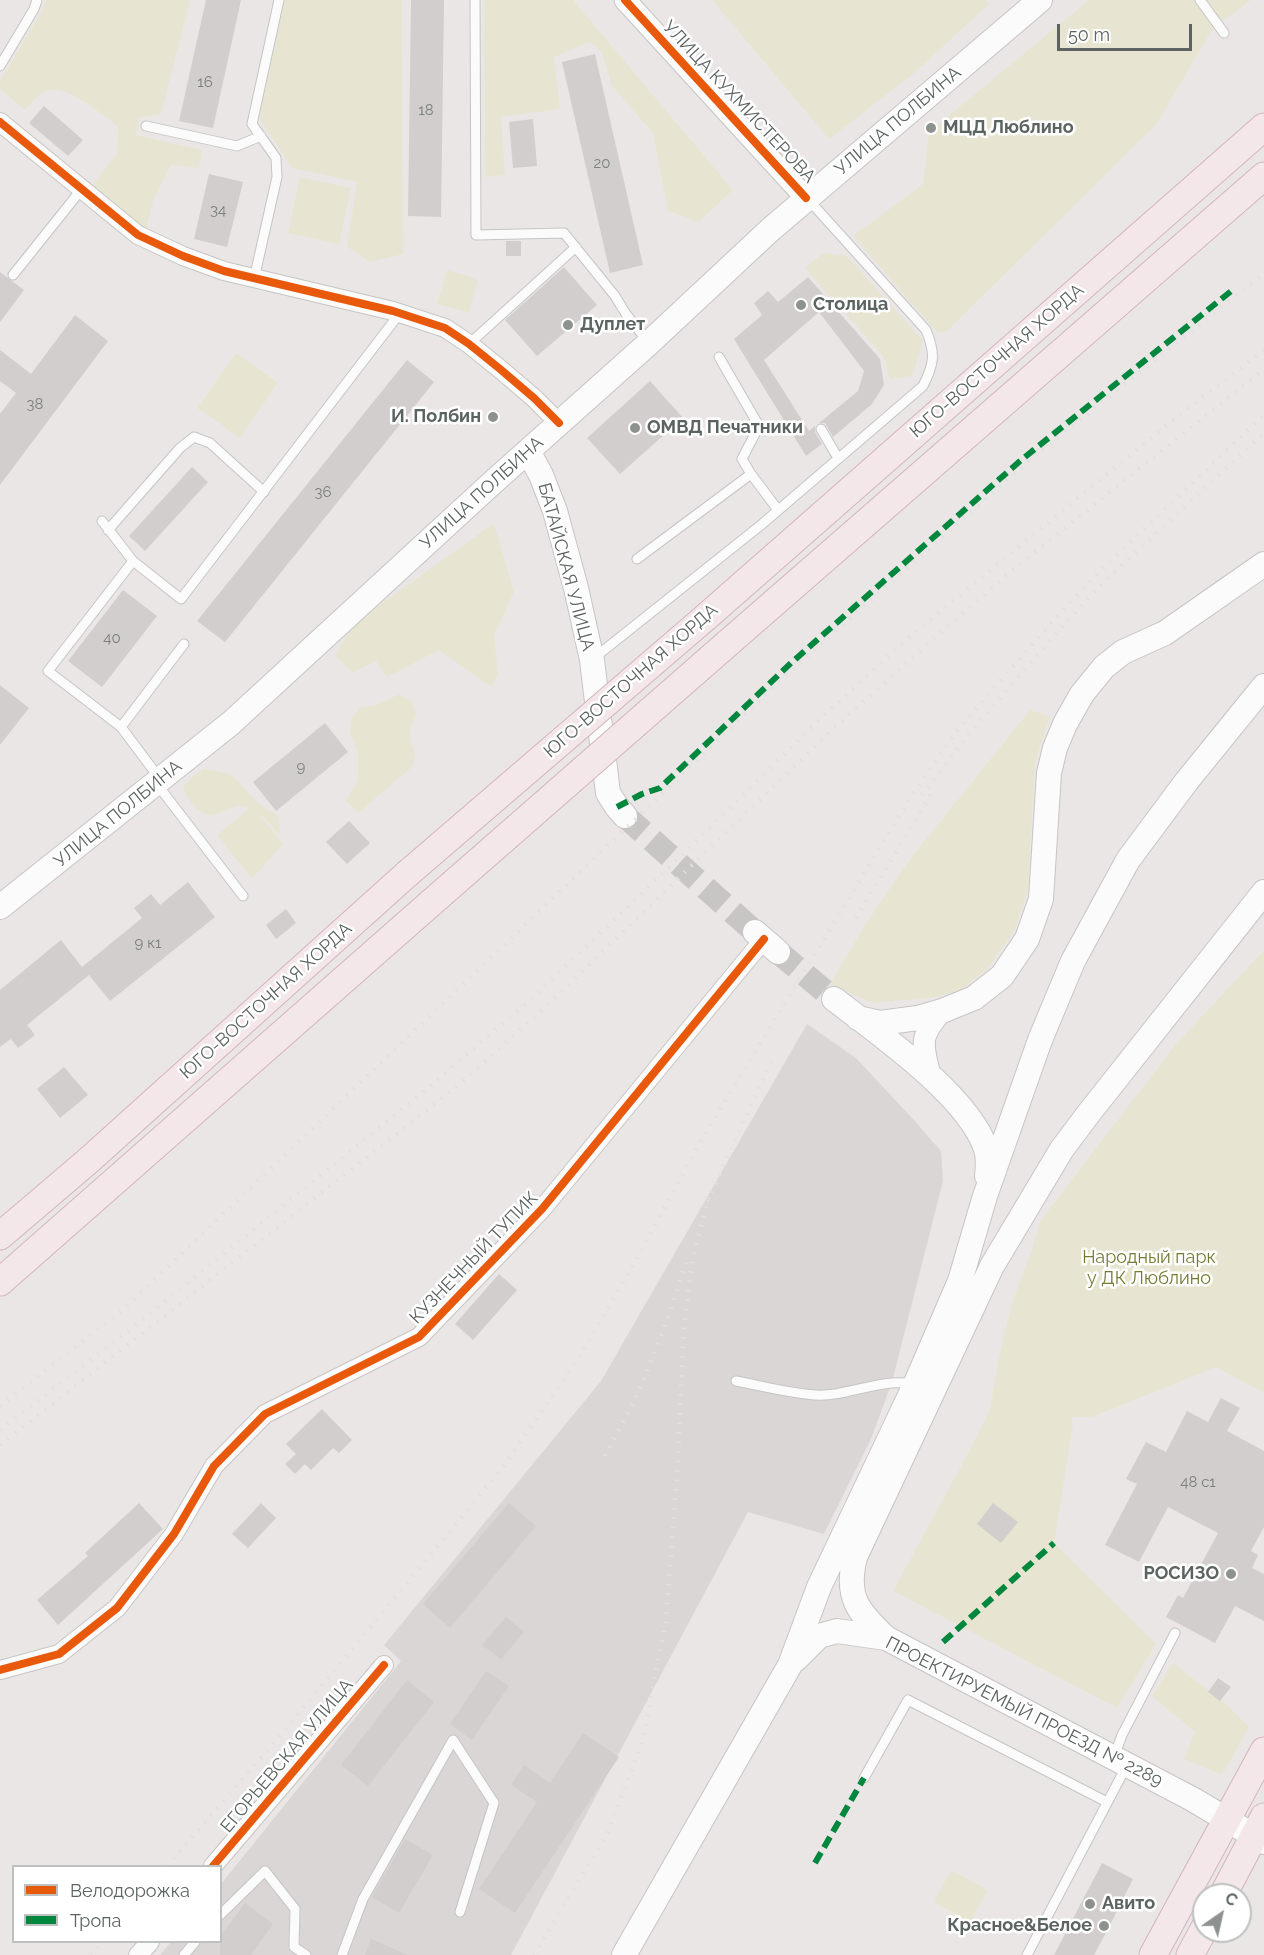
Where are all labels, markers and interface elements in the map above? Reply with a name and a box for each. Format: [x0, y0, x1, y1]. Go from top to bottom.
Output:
scale bar [1060, 12, 1195, 50]
street label: УЛИЦА КУХМИСТЕРОВА [658, 16, 820, 188]
text: 50 m [1068, 24, 1110, 45]
street label: УЛИЦА ПОЛБИНА [830, 62, 966, 180]
house number: 16 [197, 73, 213, 91]
house number: 18 [418, 101, 434, 119]
place label: МЦД Люблино [943, 117, 1074, 139]
marker: МЦД Люблино [924, 121, 938, 135]
house number: 20 [594, 154, 610, 172]
house number: 34 [210, 201, 226, 219]
street label: ЮГО-ВОСТОЧНАЯ ХОРДА [906, 280, 1088, 442]
place label: Столица [813, 294, 888, 316]
marker: Столица [794, 298, 808, 312]
place label: Дуплет [580, 314, 645, 336]
marker: Дуплет [561, 318, 575, 332]
house number: 38 [27, 395, 43, 413]
place label: И. Полбин [391, 406, 481, 428]
marker: И. Полбин [486, 410, 500, 424]
place label: ОМВД Печатники [647, 417, 803, 439]
marker: ОМВД Печатники [628, 421, 642, 435]
street label: УЛИЦА ПОЛБИНА [416, 432, 548, 554]
street label: БАТАЙСКАЯ УЛИЦА [533, 481, 599, 653]
house number: 36 [314, 483, 332, 501]
street label: ЮГО-ВОСТОЧНАЯ ХОРДА [540, 600, 722, 762]
house number: 40 [103, 629, 121, 647]
street label: УЛИЦА ПОЛБИНА [50, 756, 186, 872]
house number: 9 [297, 758, 305, 776]
street label: ЮГО-ВОСТОЧНАЯ ХОРДА [176, 918, 356, 1084]
house number: 9 к1 [135, 934, 161, 952]
street label: КУЗНЕЧНЫЙ ТУПИК [405, 1188, 543, 1328]
park label: Народный парк у ДК Люблино [1082, 1247, 1216, 1290]
house number: 48 с1 [1180, 1473, 1216, 1491]
place label: РОСИЗО [1144, 1563, 1219, 1585]
marker: РОСИЗО [1224, 1567, 1238, 1581]
street label: ПРОЕКТИРУЕМЫЙ ПРОЕЗД № 2289 [882, 1632, 1166, 1792]
street label: ЕГОРЬЕВСКАЯ УЛИЦА [216, 1675, 358, 1837]
legend [12, 1865, 222, 1943]
text: Велодорожка [70, 1880, 190, 1901]
north arrow [1192, 1883, 1252, 1943]
text: С [1221, 1888, 1241, 1910]
place label: Авито [1102, 1893, 1155, 1915]
marker: Авито [1083, 1897, 1097, 1911]
text: Тропа [70, 1910, 121, 1931]
place label: Красное&Белое [947, 1915, 1092, 1937]
marker: Красное&Белое [1097, 1919, 1111, 1933]

